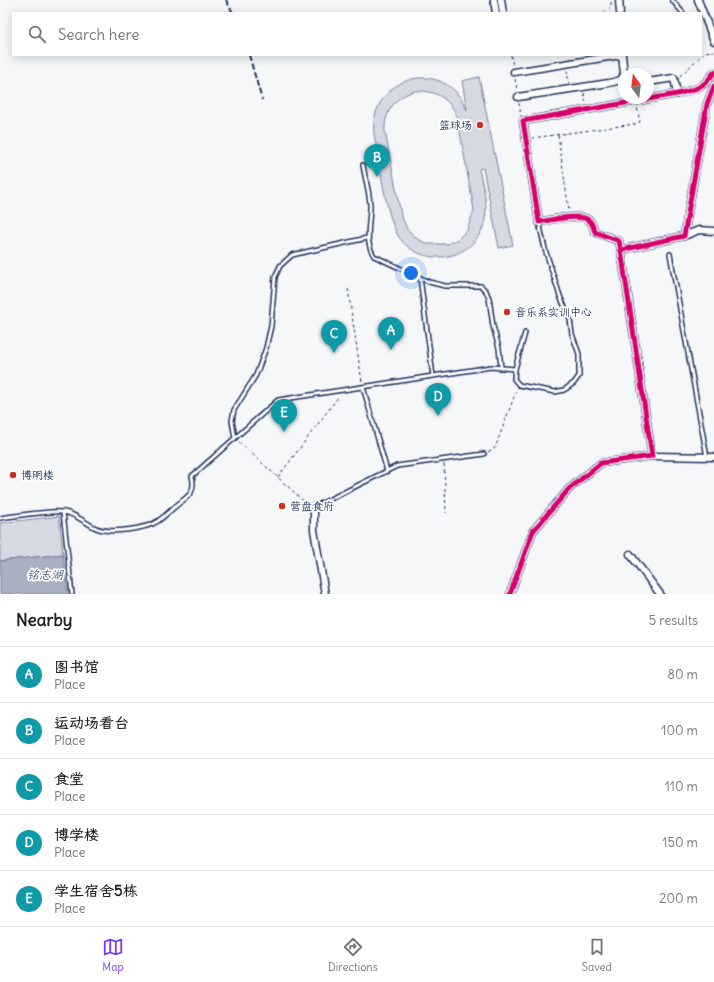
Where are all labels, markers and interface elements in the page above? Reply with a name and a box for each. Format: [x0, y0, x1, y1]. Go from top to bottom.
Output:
search box [12, 12, 702, 56]
icon: search [26, 23, 48, 45]
text: Search here [58, 25, 139, 44]
north arrow [618, 68, 654, 104]
place label: 篮球场 [439, 118, 472, 132]
marker: 篮球场 [475, 120, 485, 130]
pin: B [364, 144, 390, 177]
your location [401, 263, 421, 283]
place label: 音乐系实训中心 [515, 305, 592, 319]
marker: 音乐系实训中心 [502, 307, 512, 317]
pin: A [378, 317, 404, 350]
pin: C [321, 320, 347, 353]
pin: D [425, 383, 451, 416]
pin: E [271, 399, 297, 432]
place label: 博明楼 [21, 468, 54, 482]
marker: 博明楼 [8, 470, 18, 480]
place label: 营盘食府 [290, 499, 334, 513]
marker: 营盘食府 [277, 501, 287, 511]
water label: 铭志湖 [27, 567, 64, 582]
text: Nearby [16, 609, 72, 631]
text: 5 results [649, 612, 698, 629]
text: 图书馆 [54, 657, 99, 676]
text: A [25, 666, 33, 683]
text: 80 m [667, 666, 698, 683]
text: Place [54, 676, 85, 693]
text: 运动场看台 [54, 713, 129, 732]
text: B [25, 722, 33, 739]
text: 100 m [661, 722, 698, 739]
text: Place [54, 732, 85, 749]
text: 食堂 [54, 769, 84, 788]
text: C [25, 778, 33, 795]
text: 110 m [665, 778, 698, 795]
text: Place [54, 788, 85, 805]
text: 博学楼 [54, 825, 99, 844]
text: D [24, 834, 34, 851]
text: 150 m [662, 834, 698, 851]
text: Place [54, 844, 85, 861]
text: 学生宿舍5栋 [54, 881, 138, 900]
text: E [25, 890, 33, 907]
text: 200 m [659, 890, 698, 907]
text: Place [54, 900, 85, 917]
tab: Map [102, 936, 124, 974]
tab: Directions [328, 936, 378, 974]
tab: Saved [582, 936, 612, 974]

